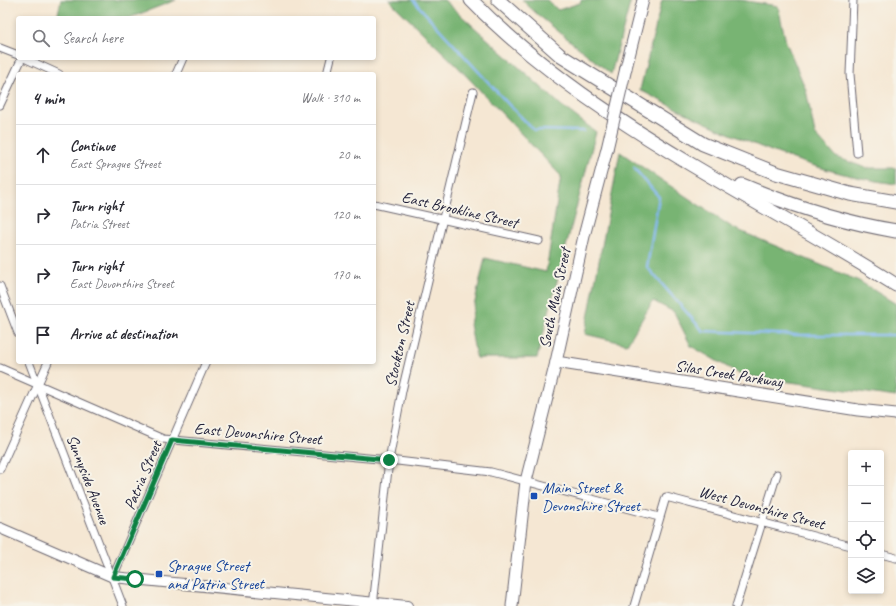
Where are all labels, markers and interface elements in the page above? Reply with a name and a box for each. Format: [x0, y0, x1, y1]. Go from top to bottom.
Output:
search box [16, 16, 376, 60]
icon: search [30, 27, 52, 49]
text: Search here [62, 29, 123, 48]
text: 4 min [32, 88, 65, 109]
text: Walk · 310 m [301, 90, 360, 106]
text: Continue [70, 137, 115, 156]
icon: ahead [32, 144, 54, 166]
text: 20 m [338, 147, 360, 163]
text: East Sprague Street [70, 156, 161, 172]
street label: East Brookline Street [400, 187, 522, 234]
text: Turn right [70, 197, 123, 216]
icon: right [32, 204, 54, 226]
text: 120 m [332, 207, 360, 223]
text: Patria Street [70, 216, 129, 232]
street label: South Main Street [535, 244, 576, 350]
text: Turn right [70, 257, 123, 276]
icon: right [32, 264, 54, 286]
text: 170 m [332, 267, 360, 283]
text: East Devonshire Street [70, 276, 174, 292]
street label: Stockton Street [380, 298, 420, 389]
icon: arrive [32, 324, 54, 346]
text: Arrive at destination [70, 325, 177, 344]
street label: Silas Creek Parkway [674, 356, 785, 393]
street label: East Devonshire Street [193, 418, 324, 450]
street label: Sunnyside Avenue [62, 432, 115, 528]
street label: Patria Street [119, 436, 167, 513]
map controls [848, 450, 884, 594]
button: + [848, 450, 884, 486]
route end [380, 451, 398, 469]
place label: Main Street & Devonshire Street [542, 478, 642, 516]
street label: West Devonshire Street [697, 482, 828, 535]
button: − [848, 486, 884, 522]
marker: Main Street & Devonshire Street [529, 491, 539, 501]
button: locate [848, 522, 884, 558]
place label: Sprague Street and Patria Street [167, 556, 266, 594]
button: layers [848, 558, 884, 594]
marker: Sprague Street and Patria Street [154, 569, 164, 579]
route start [126, 570, 144, 588]

